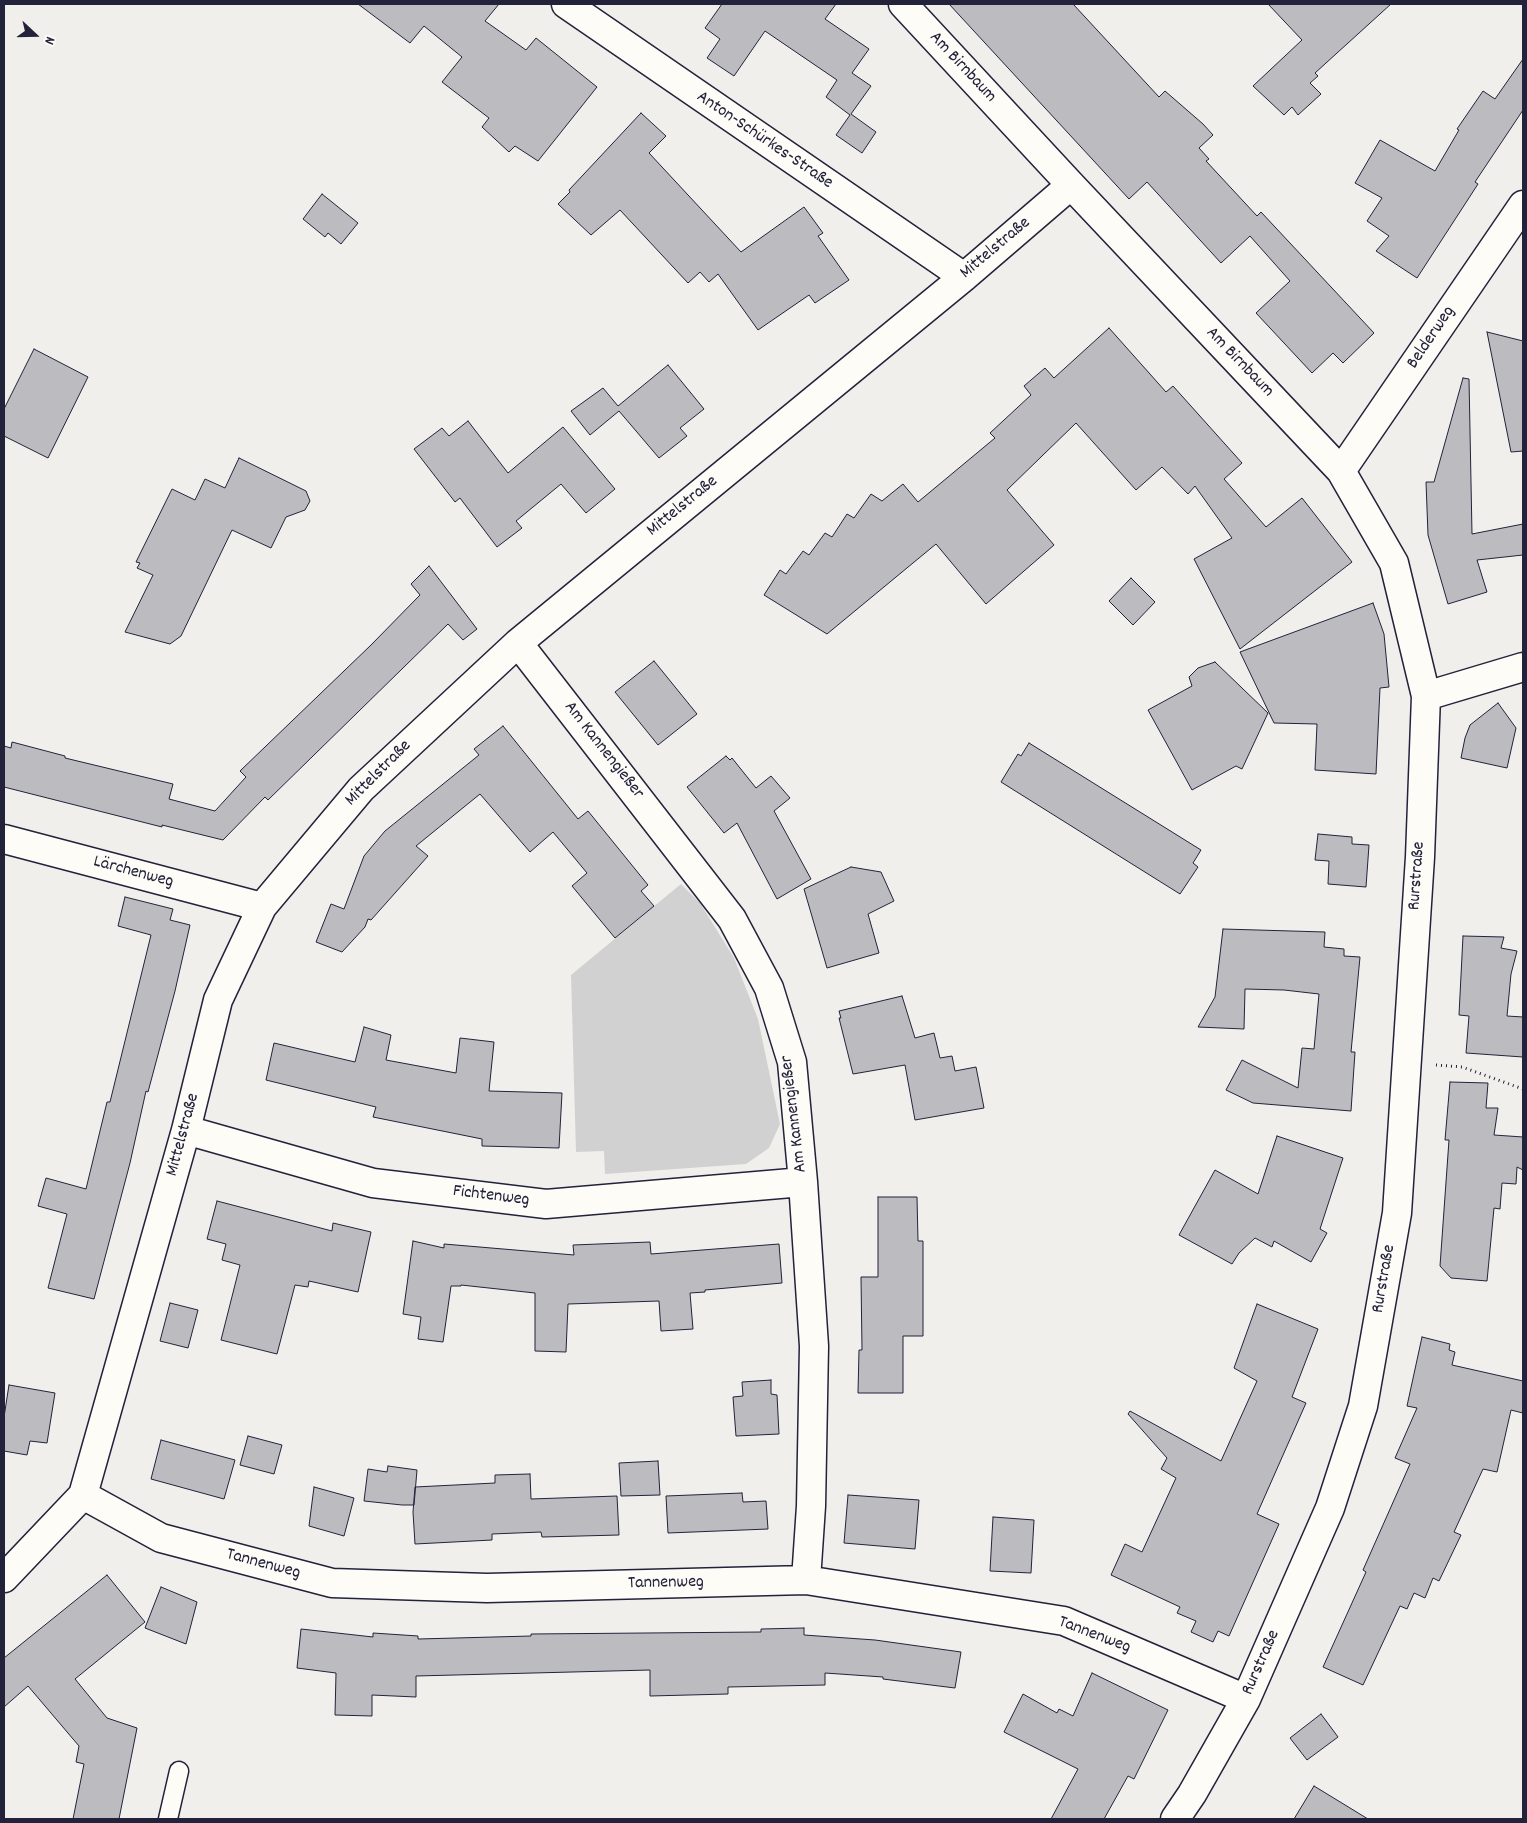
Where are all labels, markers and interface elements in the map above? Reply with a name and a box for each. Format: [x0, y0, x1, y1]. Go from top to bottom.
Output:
north arrow [10, 10, 60, 60]
street label: Am Birnbaum [924, 28, 1000, 108]
text: N [38, 34, 60, 47]
street label: Anton-Schürkes-Straße [692, 87, 836, 195]
street label: Mittelstraße [956, 213, 1036, 285]
street label: Belderweg [1403, 302, 1461, 374]
street label: Am Birnbaum [1200, 323, 1278, 403]
street label: Mittelstraße [643, 472, 723, 542]
street label: Am Kannengießer [558, 698, 648, 804]
street label: Mittelstraße [341, 736, 417, 812]
street label: Rurstraße [1405, 841, 1431, 911]
street label: Lärchenweg [91, 852, 175, 894]
street label: Am Kannengießer [777, 1054, 813, 1174]
street label: Mittelstraße [163, 1091, 205, 1179]
street label: Fichtenweg [451, 1182, 531, 1212]
street label: Rurstraße [1368, 1243, 1402, 1315]
street label: Tannenweg [224, 1545, 302, 1585]
street label: Tannenweg [628, 1573, 704, 1595]
street label: Tannenweg [1055, 1612, 1133, 1660]
street label: Rurstraße [1238, 1627, 1286, 1699]

